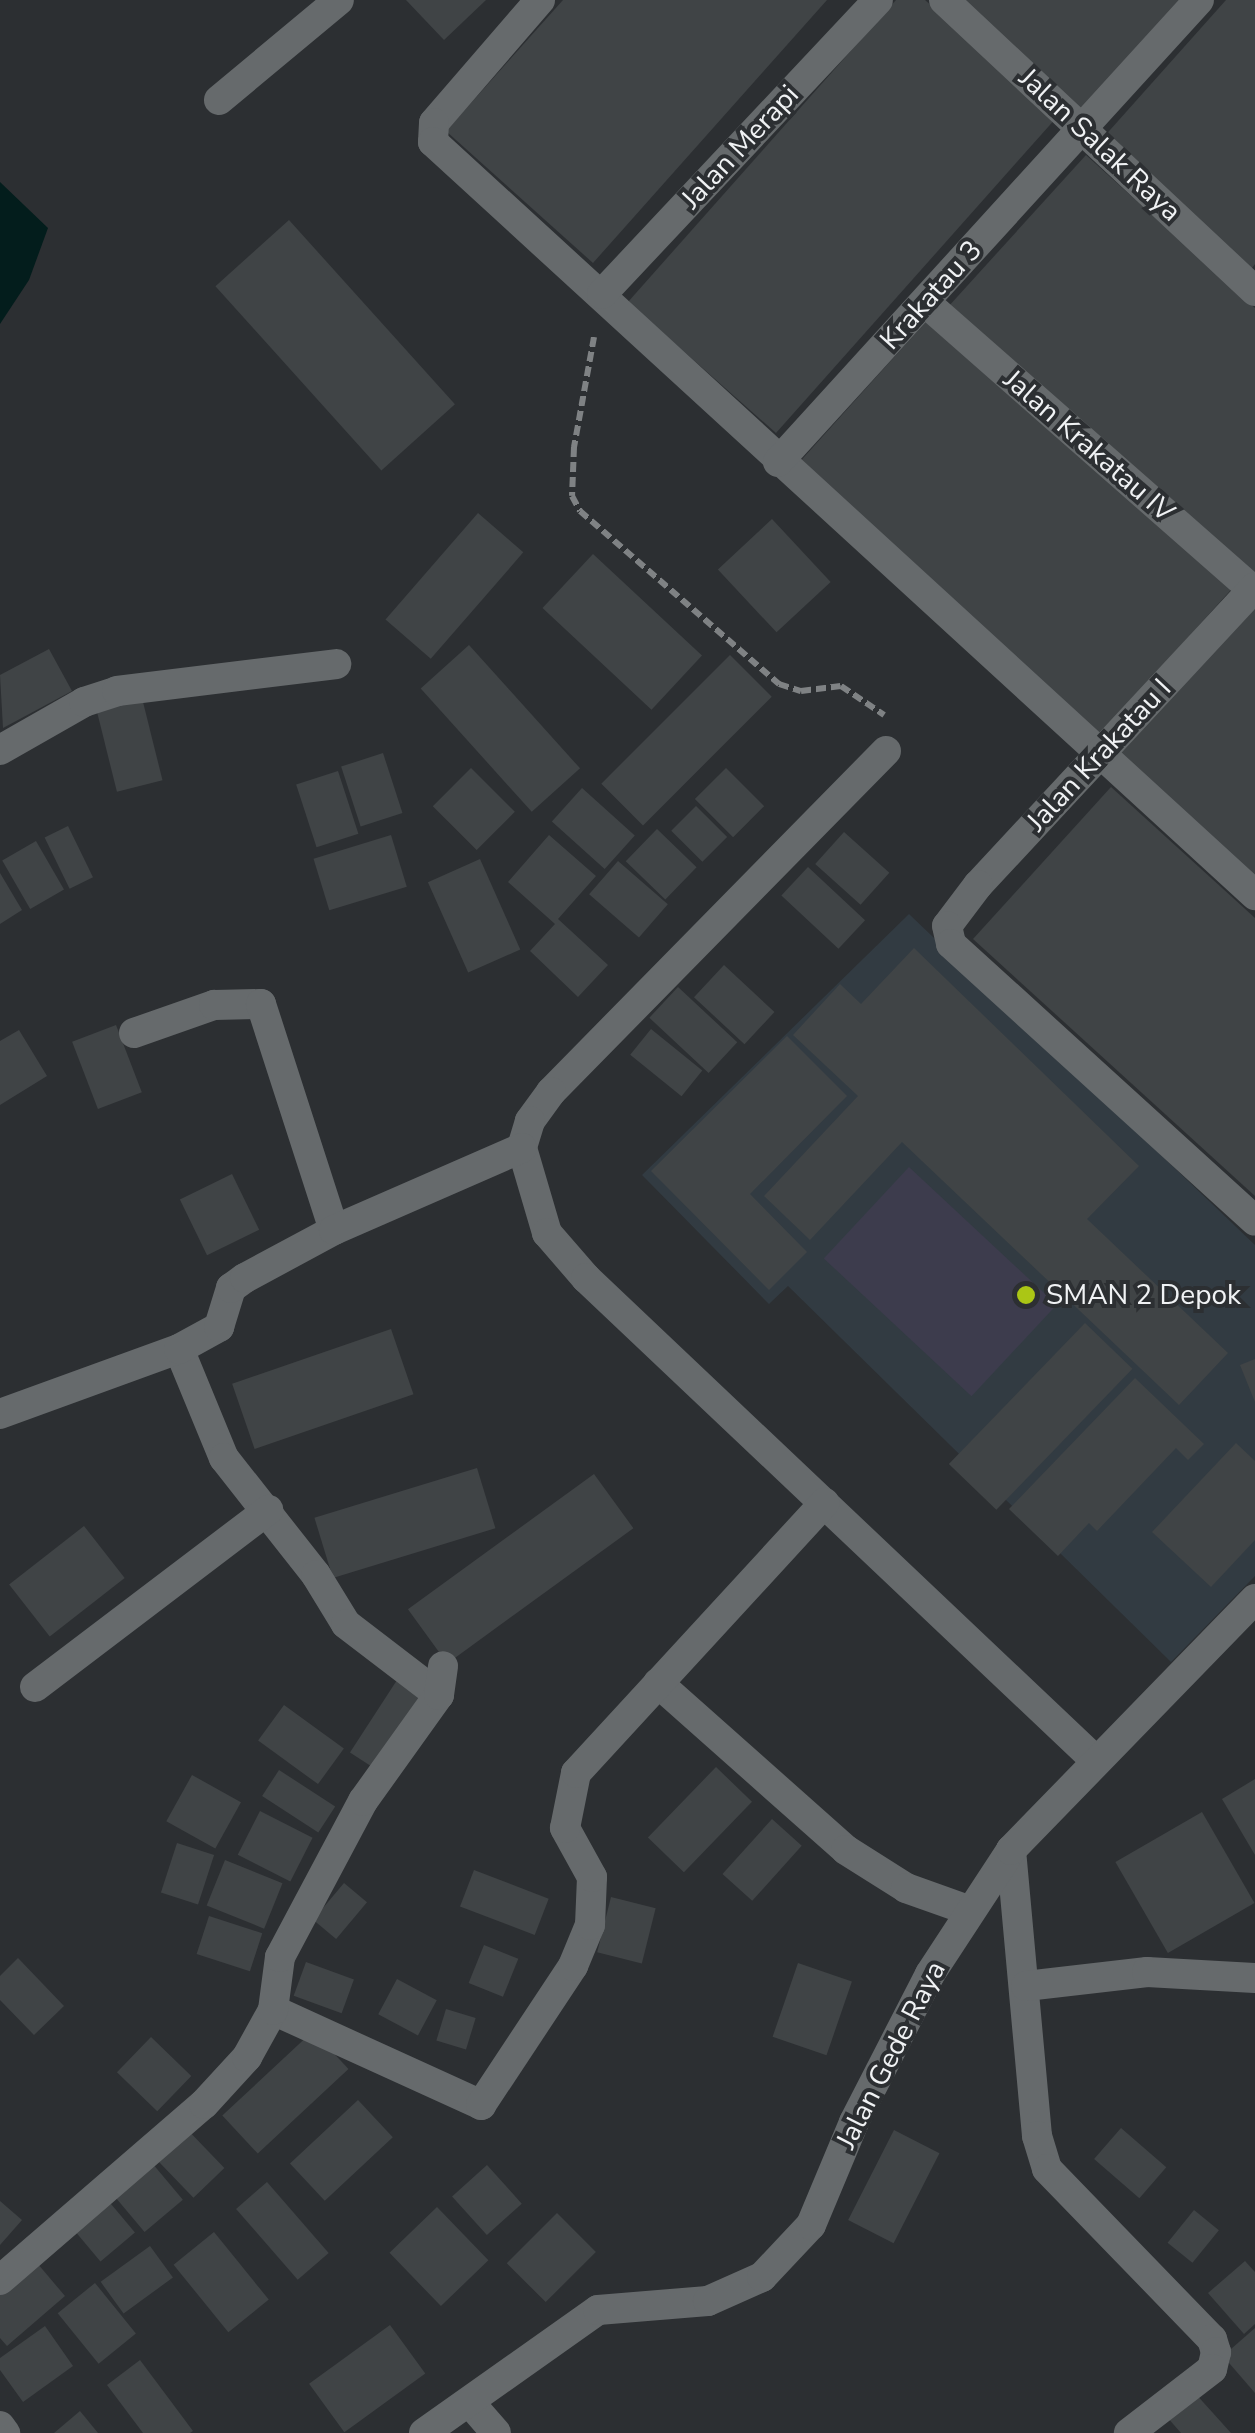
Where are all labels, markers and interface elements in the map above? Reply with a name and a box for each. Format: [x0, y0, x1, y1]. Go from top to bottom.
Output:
street label: Jalan Salak Raya [1012, 61, 1188, 229]
street label: Jalan Merapi [674, 78, 806, 216]
street label: Krakatau 3 [873, 233, 989, 357]
street label: Jalan Krakatau IV [997, 363, 1181, 529]
street label: Jalan Krakatau I [1020, 672, 1178, 838]
place label: SMAN 2 Depok [1046, 1278, 1241, 1312]
marker: SMAN 2 Depok [1015, 1284, 1037, 1306]
street label: Jalan Gede Raya [829, 1956, 953, 2154]

